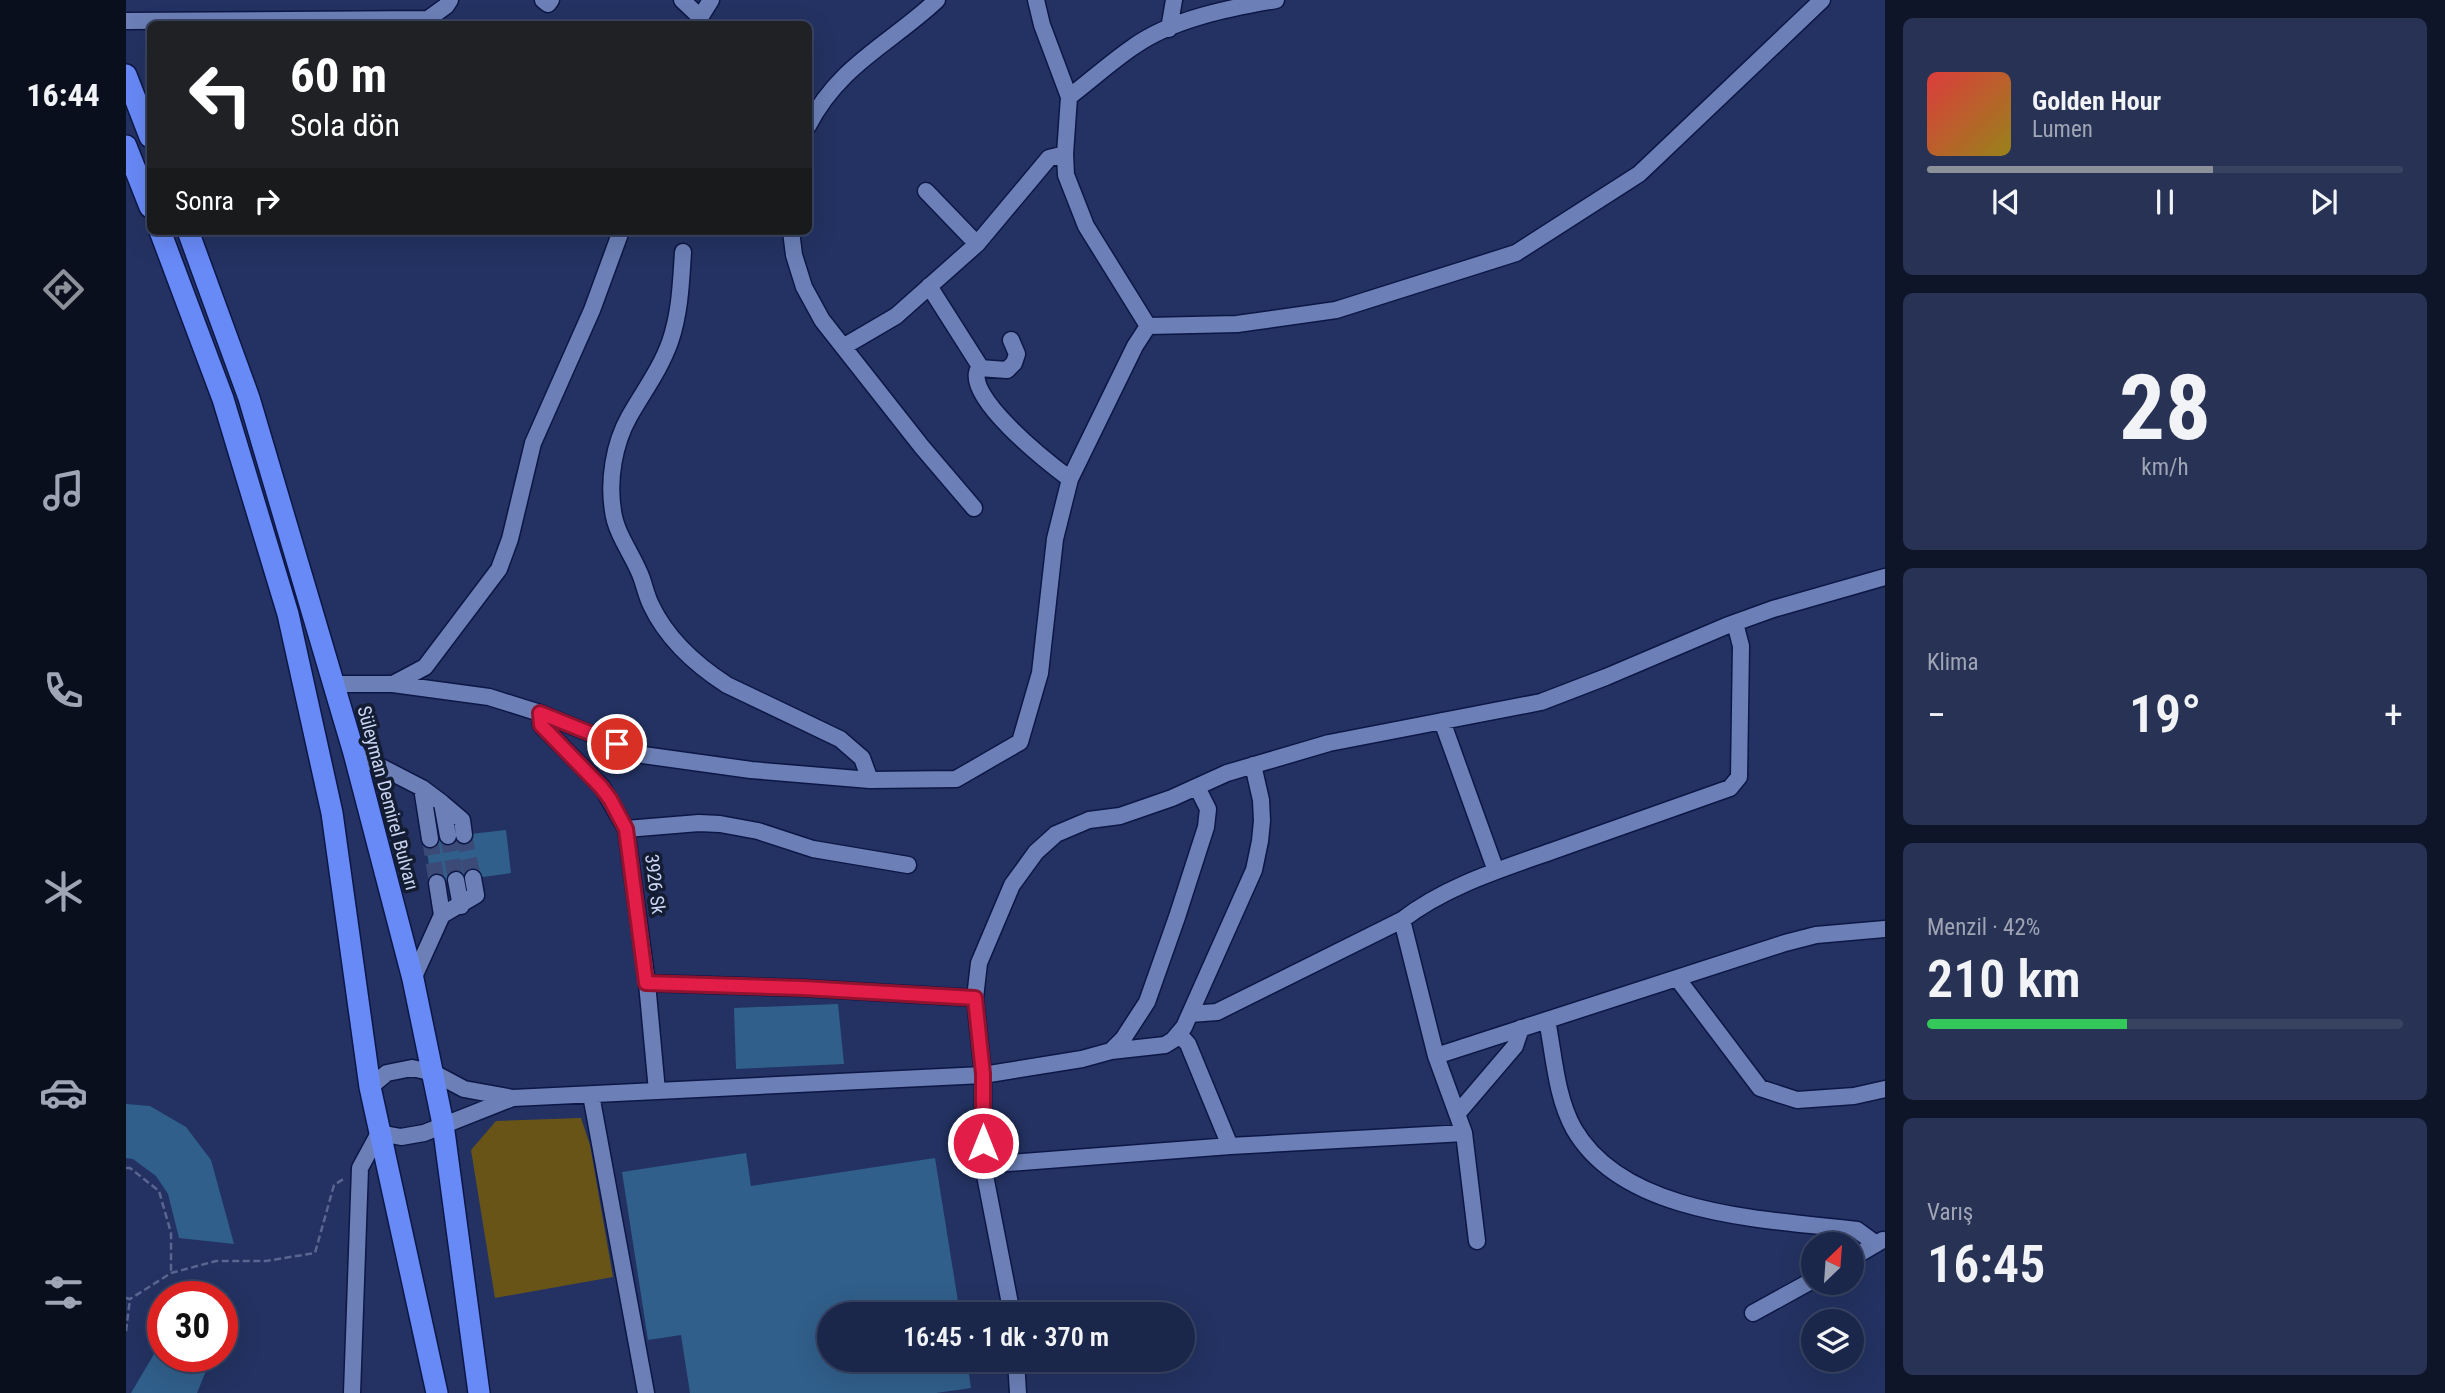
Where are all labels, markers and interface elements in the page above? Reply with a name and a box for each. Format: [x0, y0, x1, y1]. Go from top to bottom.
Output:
text: 60 m [290, 47, 387, 104]
icon: left [175, 49, 266, 140]
text: 16:44 [26, 76, 100, 114]
text: Golden Hour [2032, 86, 2161, 116]
text: Sola dön [290, 106, 400, 144]
text: Lumen [2032, 116, 2093, 143]
icon: right [248, 182, 286, 220]
icon: previous [1987, 183, 2025, 221]
icon: pause [2146, 183, 2184, 221]
icon: next [2305, 183, 2343, 221]
text: Sonra [175, 186, 234, 216]
icon: directions [39, 265, 88, 314]
text: 28 [2119, 355, 2211, 461]
text: km/h [2141, 454, 2189, 481]
icon: music [39, 466, 88, 515]
text: Klima [1927, 649, 1978, 676]
icon: phone [39, 666, 88, 715]
text: 19° [2129, 684, 2201, 745]
text: − [1927, 693, 1946, 737]
text: + [2384, 693, 2403, 737]
street label: Süleyman Demirel Bulvarı [352, 703, 424, 893]
pin [587, 714, 647, 774]
icon: arrive [598, 725, 636, 763]
street label: 3926 Sk [640, 853, 670, 916]
icon: climate [39, 867, 88, 916]
text: Menzil · 42% [1927, 914, 2040, 941]
text: 210 km [1927, 949, 2081, 1010]
icon: car [39, 1068, 88, 1117]
position arrow [946, 1106, 1020, 1180]
text: Varış [1927, 1199, 1973, 1226]
north arrow [1801, 1232, 1864, 1295]
map controls [1801, 1232, 1864, 1372]
text: 16:45 [1927, 1234, 2045, 1295]
icon: filters [39, 1268, 88, 1317]
speed limit sign: 30 [147, 1281, 238, 1372]
button: layers [1801, 1309, 1864, 1372]
text: 16:45 · 1 dk · 370 m [903, 1322, 1109, 1352]

